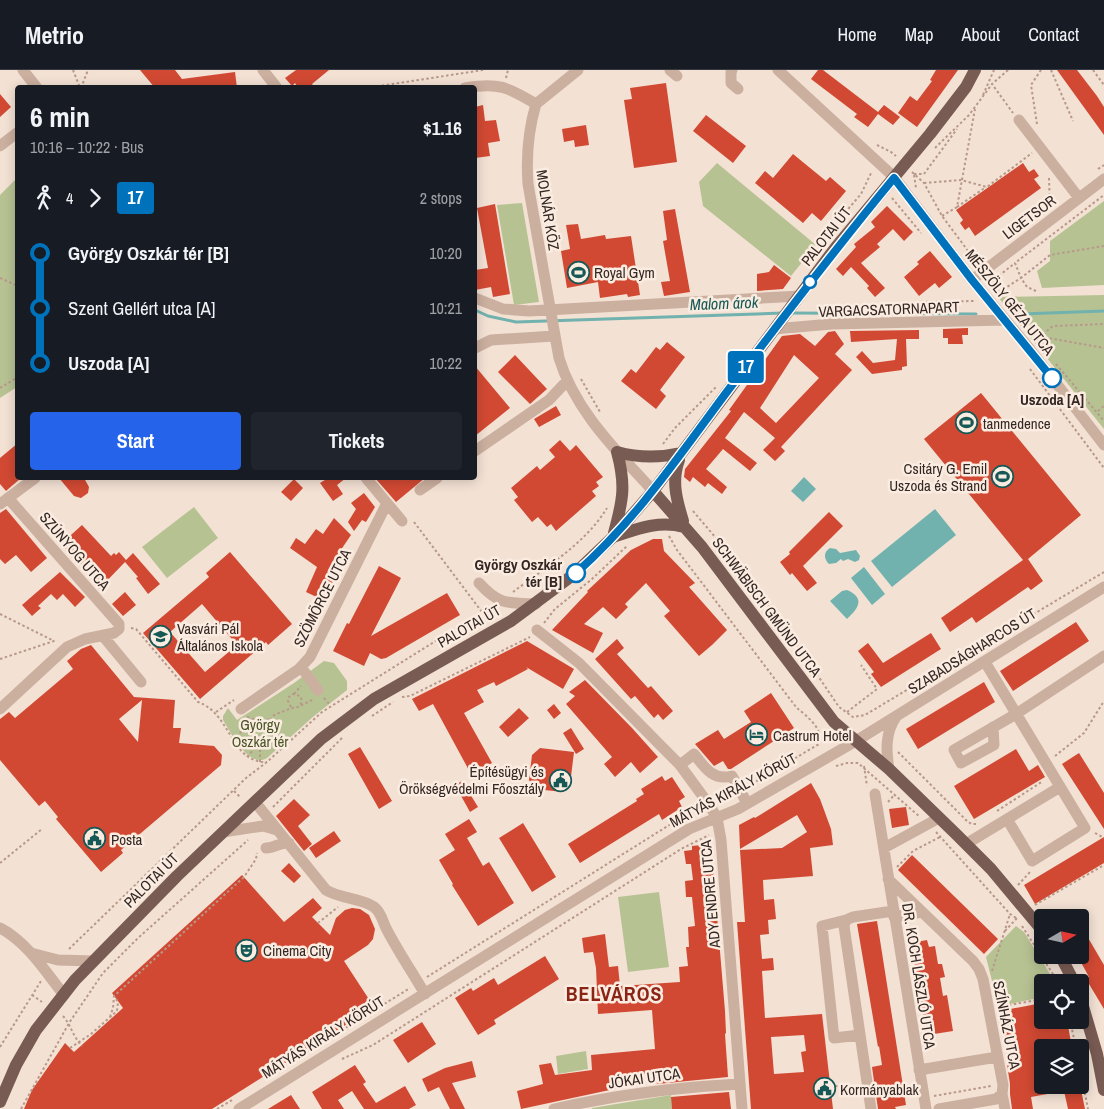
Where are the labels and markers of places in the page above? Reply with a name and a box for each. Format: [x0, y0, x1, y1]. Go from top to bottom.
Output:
sports icon: Royal Gym [566, 260, 590, 284]
place label: Royal Gym [594, 262, 655, 283]
unlabelled marker [803, 275, 817, 289]
marker: Uszoda [A] [1042, 368, 1062, 388]
place label: Uszoda [A] [1020, 389, 1084, 410]
sports icon: tanmedence [955, 411, 979, 435]
place label: tanmedence [983, 413, 1051, 434]
place label: Csitáry G. Emil Uszoda és Strand [889, 458, 987, 496]
sports icon: Csitáry G. Emil Uszoda és Strand [991, 465, 1015, 489]
place label: György Oszkár tér [B] [474, 554, 562, 592]
marker: György Oszkár tér [B] [566, 563, 586, 583]
place label: Vasvári Pál Általános Iskola [176, 618, 263, 656]
school or university icon: Vasvári Pál Általános Iskola [149, 625, 173, 649]
hotel icon: Castrum Hotel [745, 723, 769, 747]
place label: Castrum Hotel [773, 725, 852, 746]
place label: Építésügyi és Örökségvédelmi Főosztály [399, 761, 545, 799]
public building icon: Építésügyi és Örökségvédelmi Főosztály [548, 768, 572, 792]
public building icon: Posta [83, 827, 107, 851]
place label: Posta [111, 829, 143, 850]
theatre icon: Cinema City [235, 938, 259, 962]
place label: Cinema City [263, 940, 332, 961]
public building icon: Kormányablak [812, 1077, 836, 1101]
place label: Kormányablak [840, 1079, 919, 1100]

